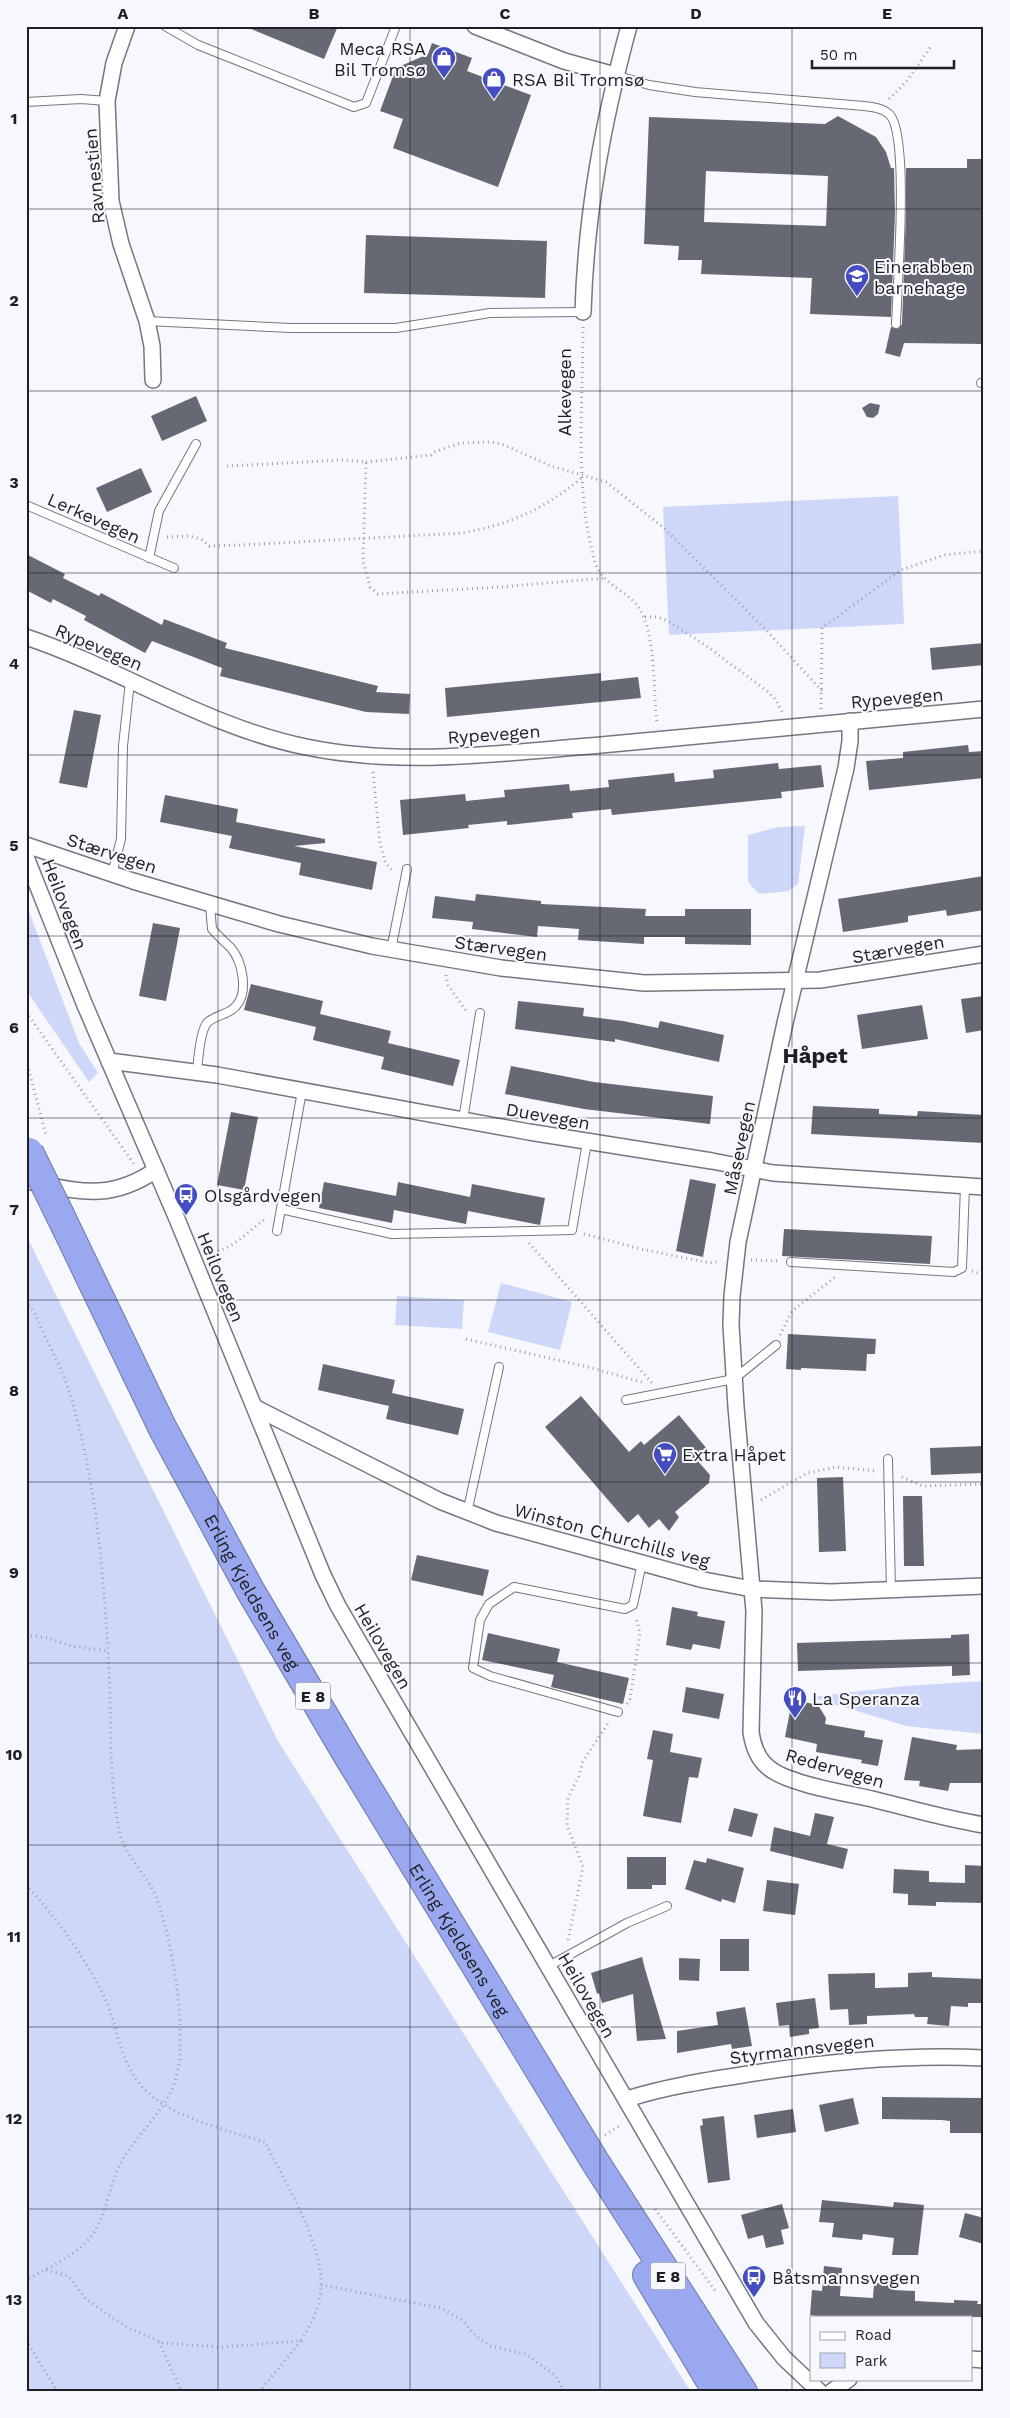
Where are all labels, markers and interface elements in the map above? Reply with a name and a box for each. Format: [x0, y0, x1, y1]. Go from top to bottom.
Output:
text: A [118, 4, 129, 23]
text: B [309, 4, 320, 23]
text: C [500, 4, 511, 23]
text: D [690, 4, 702, 23]
text: E [882, 4, 892, 23]
place label: Meca RSA Bil Tromsø [334, 38, 426, 80]
scale bar [812, 38, 955, 70]
shop icon: Meca RSA Bil Tromsø [431, 45, 457, 79]
text: 50 m [820, 46, 857, 64]
shop icon: RSA Bil Tromsø [481, 66, 507, 100]
place label: RSA Bil Tromsø [512, 69, 645, 90]
text: 1 [11, 109, 17, 128]
street label: Ravnestien [79, 127, 109, 225]
place label: Einerabben barnehage [874, 256, 973, 298]
school or university icon: Einerabben barnehage [844, 263, 870, 297]
text: 2 [9, 291, 19, 310]
street label: Alkevegen [554, 348, 575, 436]
text: 3 [9, 473, 19, 492]
street label: Lerkevegen [44, 488, 144, 548]
street label: Rypevegen [52, 619, 146, 675]
text: 4 [9, 654, 19, 673]
street label: Rypevegen [850, 683, 944, 713]
street label: Rypevegen [447, 720, 541, 748]
street label: Stærvegen [64, 829, 160, 877]
text: 5 [9, 836, 19, 855]
street label: Heilovegen [38, 856, 92, 952]
street label: Stærvegen [453, 931, 549, 965]
street label: Stærvegen [850, 931, 946, 967]
text: 6 [9, 1018, 19, 1037]
district label: Håpet [782, 1043, 848, 1068]
street label: Duevegen [504, 1098, 592, 1134]
street label: Måsevegen [719, 1099, 759, 1197]
bus stop icon: Olsgårdvegen [173, 1182, 199, 1216]
place label: Olsgårdvegen [204, 1185, 321, 1206]
text: 7 [9, 1200, 19, 1219]
street label: Heilovegen [193, 1229, 249, 1325]
text: 8 [9, 1381, 19, 1400]
supermarket icon: Extra Håpet [652, 1441, 678, 1475]
place label: Extra Håpet [682, 1444, 786, 1465]
street label: Winston Churchills veg [512, 1499, 712, 1571]
street label: Erling Kjeldsens veg [200, 1510, 305, 1674]
text: 9 [9, 1563, 19, 1582]
street label: Heilovegen [350, 1599, 416, 1693]
road number: E 8 [296, 1682, 330, 1710]
restaurant icon: La Speranza [782, 1685, 808, 1719]
place label: La Speranza [812, 1688, 920, 1709]
street label: Redervegen [783, 1744, 887, 1792]
text: 10 [5, 1745, 23, 1764]
street label: Erling Kjeldsens veg [405, 1859, 515, 2020]
text: 11 [7, 1927, 21, 1946]
street label: Heilovegen [554, 1948, 620, 2042]
street label: Styrmannsvegen [729, 2030, 875, 2068]
text: 12 [6, 2109, 22, 2128]
road number: E 8 [650, 2262, 686, 2290]
bus stop icon: Båtsmannsvegen [741, 2264, 767, 2298]
place label: Båtsmannsvegen [772, 2267, 920, 2288]
text: 13 [6, 2290, 22, 2309]
legend [810, 2316, 972, 2380]
text: Road [855, 2326, 892, 2344]
text: Park [855, 2352, 888, 2370]

